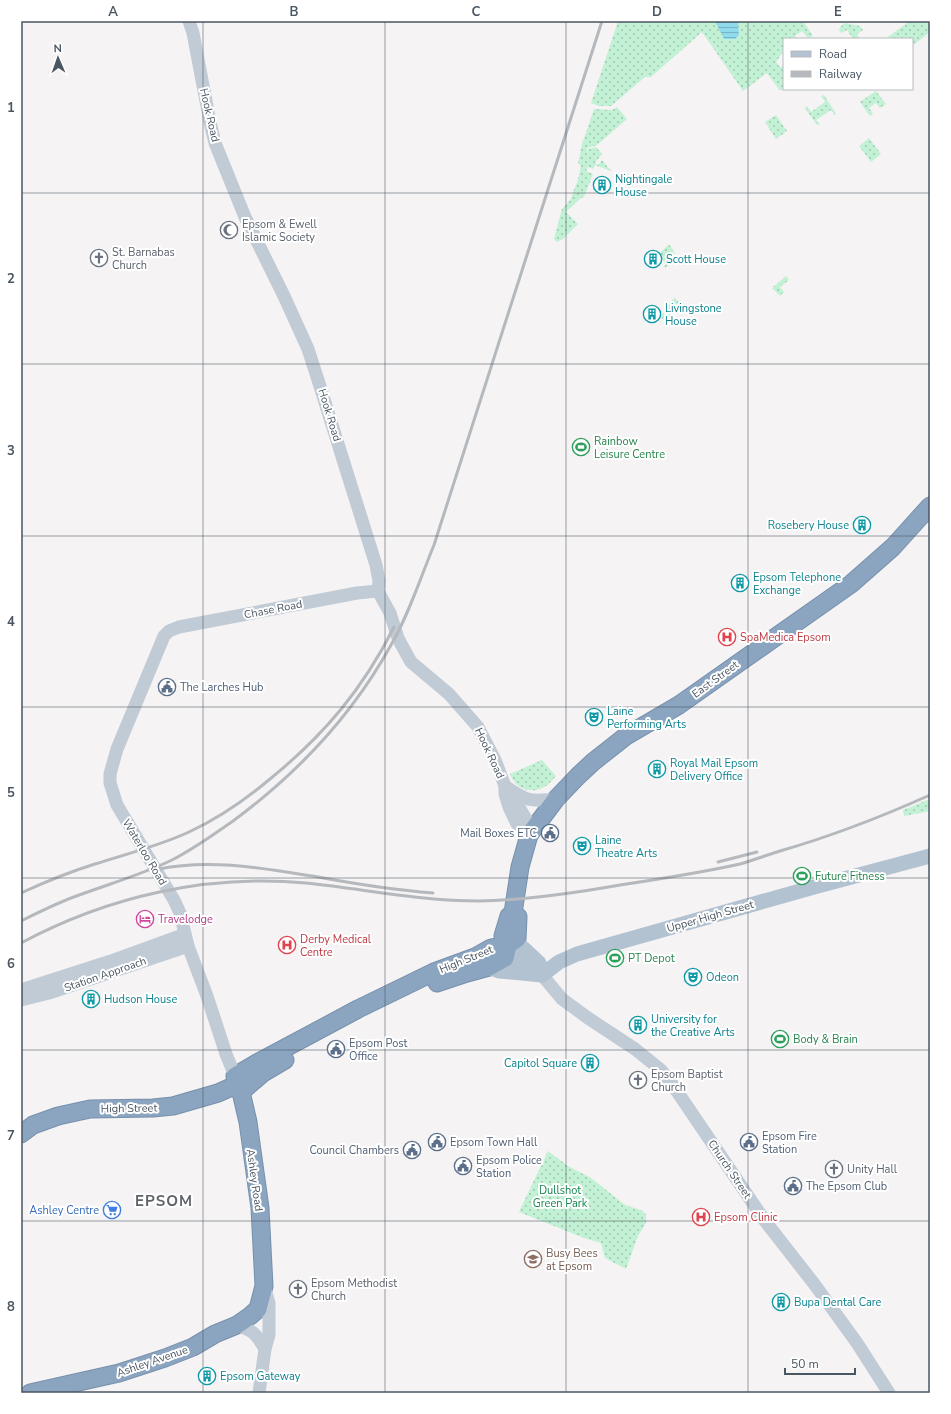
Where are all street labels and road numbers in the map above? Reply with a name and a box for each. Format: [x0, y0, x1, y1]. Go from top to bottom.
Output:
street label: Hook Road [196, 87, 223, 143]
street label: Hook Road [314, 387, 345, 443]
street label: Chase Road [243, 596, 304, 622]
street label: East Street [689, 657, 742, 701]
street label: Hook Road [471, 725, 508, 781]
street label: Waterloo Road [119, 816, 170, 888]
street label: Upper High Street [665, 897, 756, 936]
street label: High Street [437, 942, 495, 977]
street label: Station Approach [62, 953, 148, 996]
street label: High Street [101, 1101, 158, 1116]
street label: Church Street [704, 1137, 755, 1202]
street label: Ashley Road [243, 1148, 266, 1212]
street label: Ashley Avenue [115, 1342, 190, 1381]

